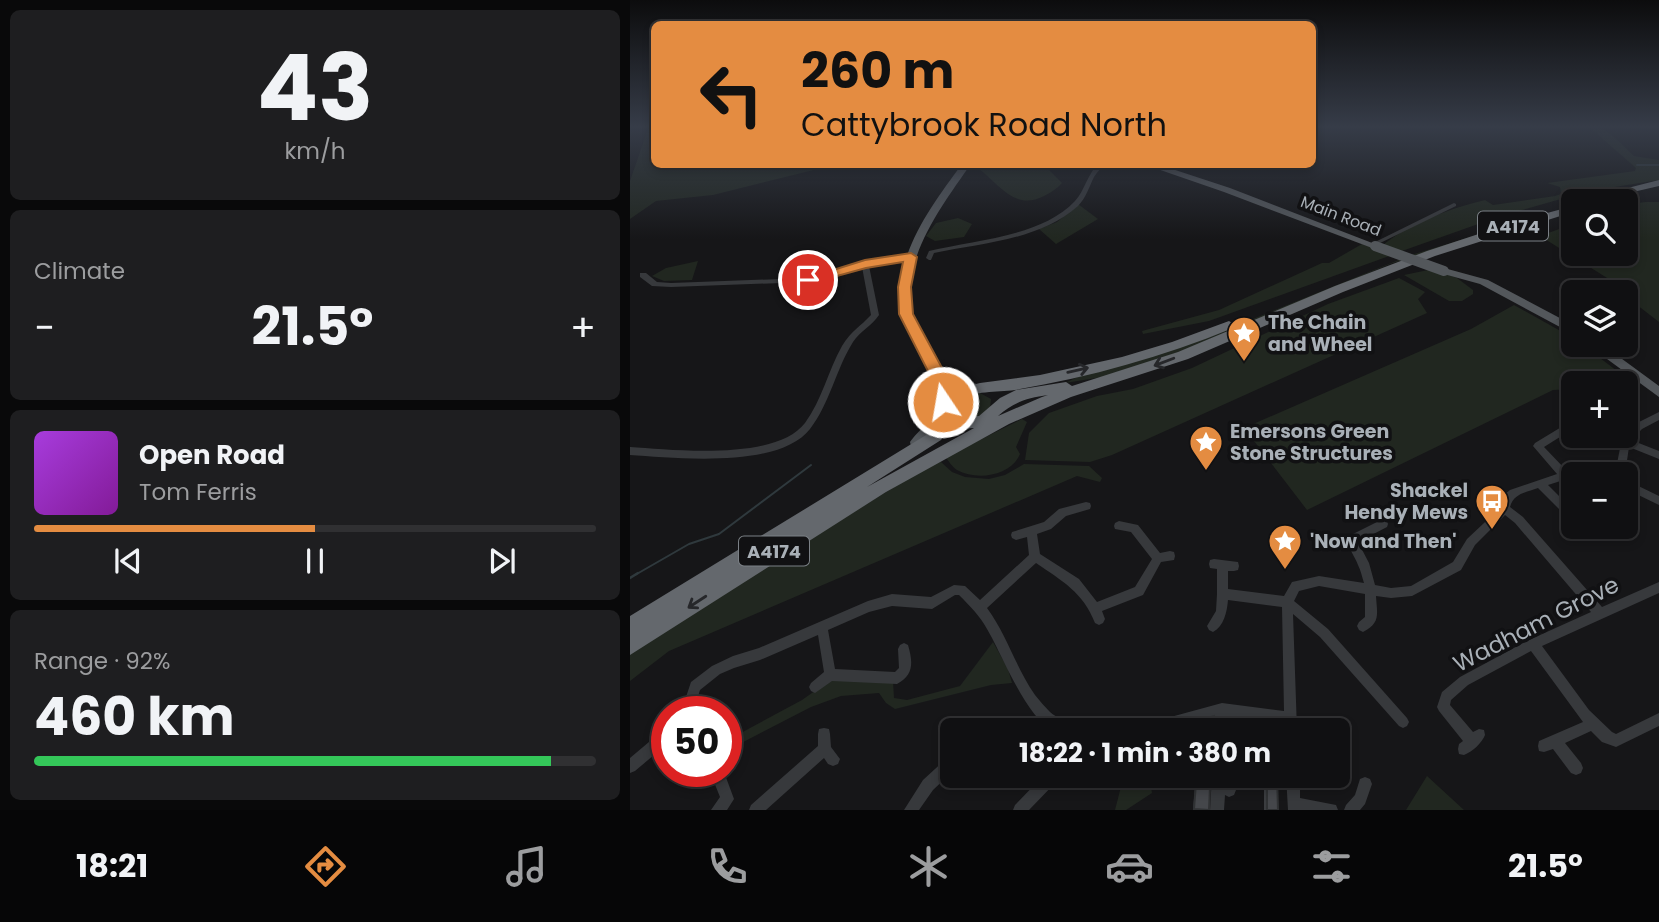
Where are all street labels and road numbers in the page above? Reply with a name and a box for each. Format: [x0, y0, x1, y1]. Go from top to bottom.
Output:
street label: Main Road [1297, 190, 1385, 242]
road number: A4174 [1478, 211, 1548, 240]
road number: A4174 [739, 536, 809, 566]
street label: Wadham Grove [1448, 568, 1624, 680]

